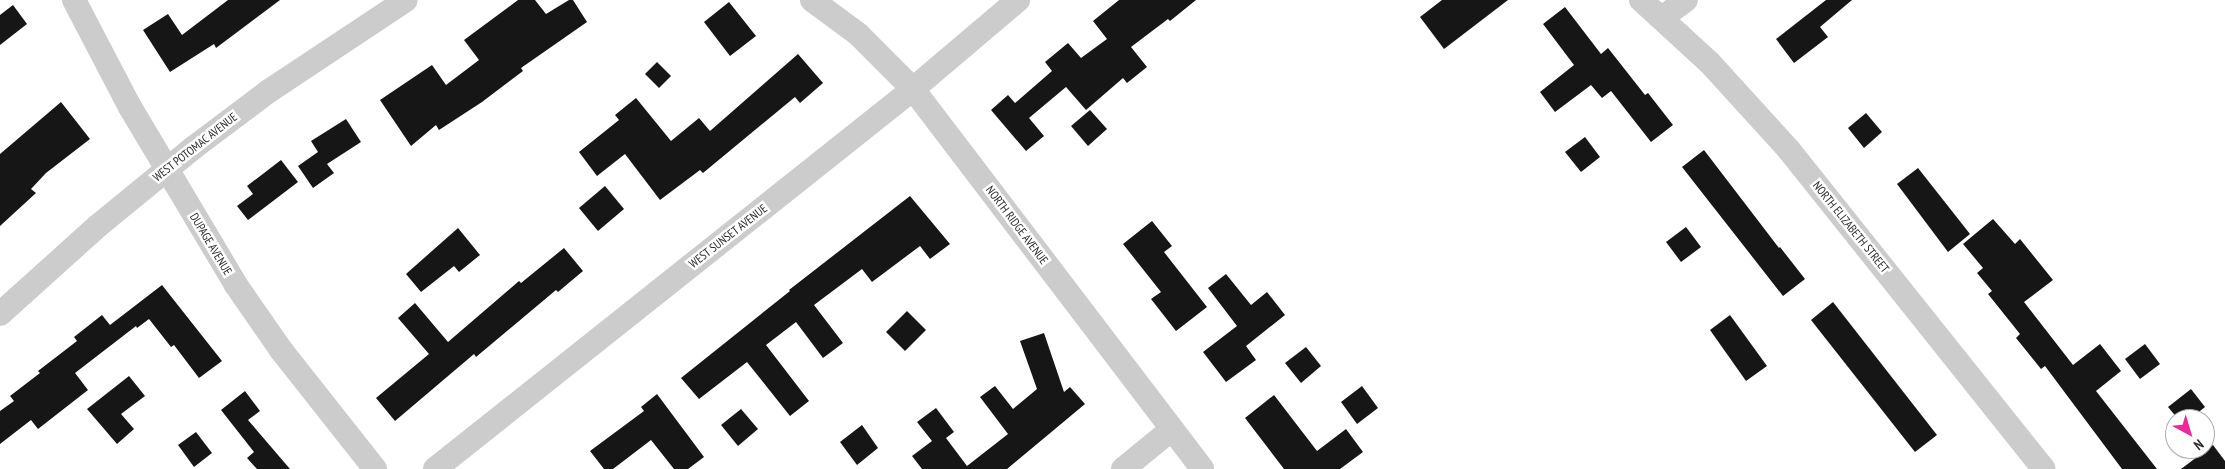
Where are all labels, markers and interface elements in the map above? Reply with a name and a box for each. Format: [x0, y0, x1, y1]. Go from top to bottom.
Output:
street label: WEST POTOMAC AVENUE [150, 109, 240, 185]
street label: NORTH ELIZABETH STREET [1810, 178, 1892, 276]
street label: NORTH RIDGE AVENUE [983, 183, 1051, 267]
street label: WEST SUNSET AVENUE [686, 201, 770, 271]
street label: DUPAGE AVENUE [187, 210, 235, 278]
north arrow [2165, 409, 2215, 459]
text: N [2190, 436, 2207, 454]

